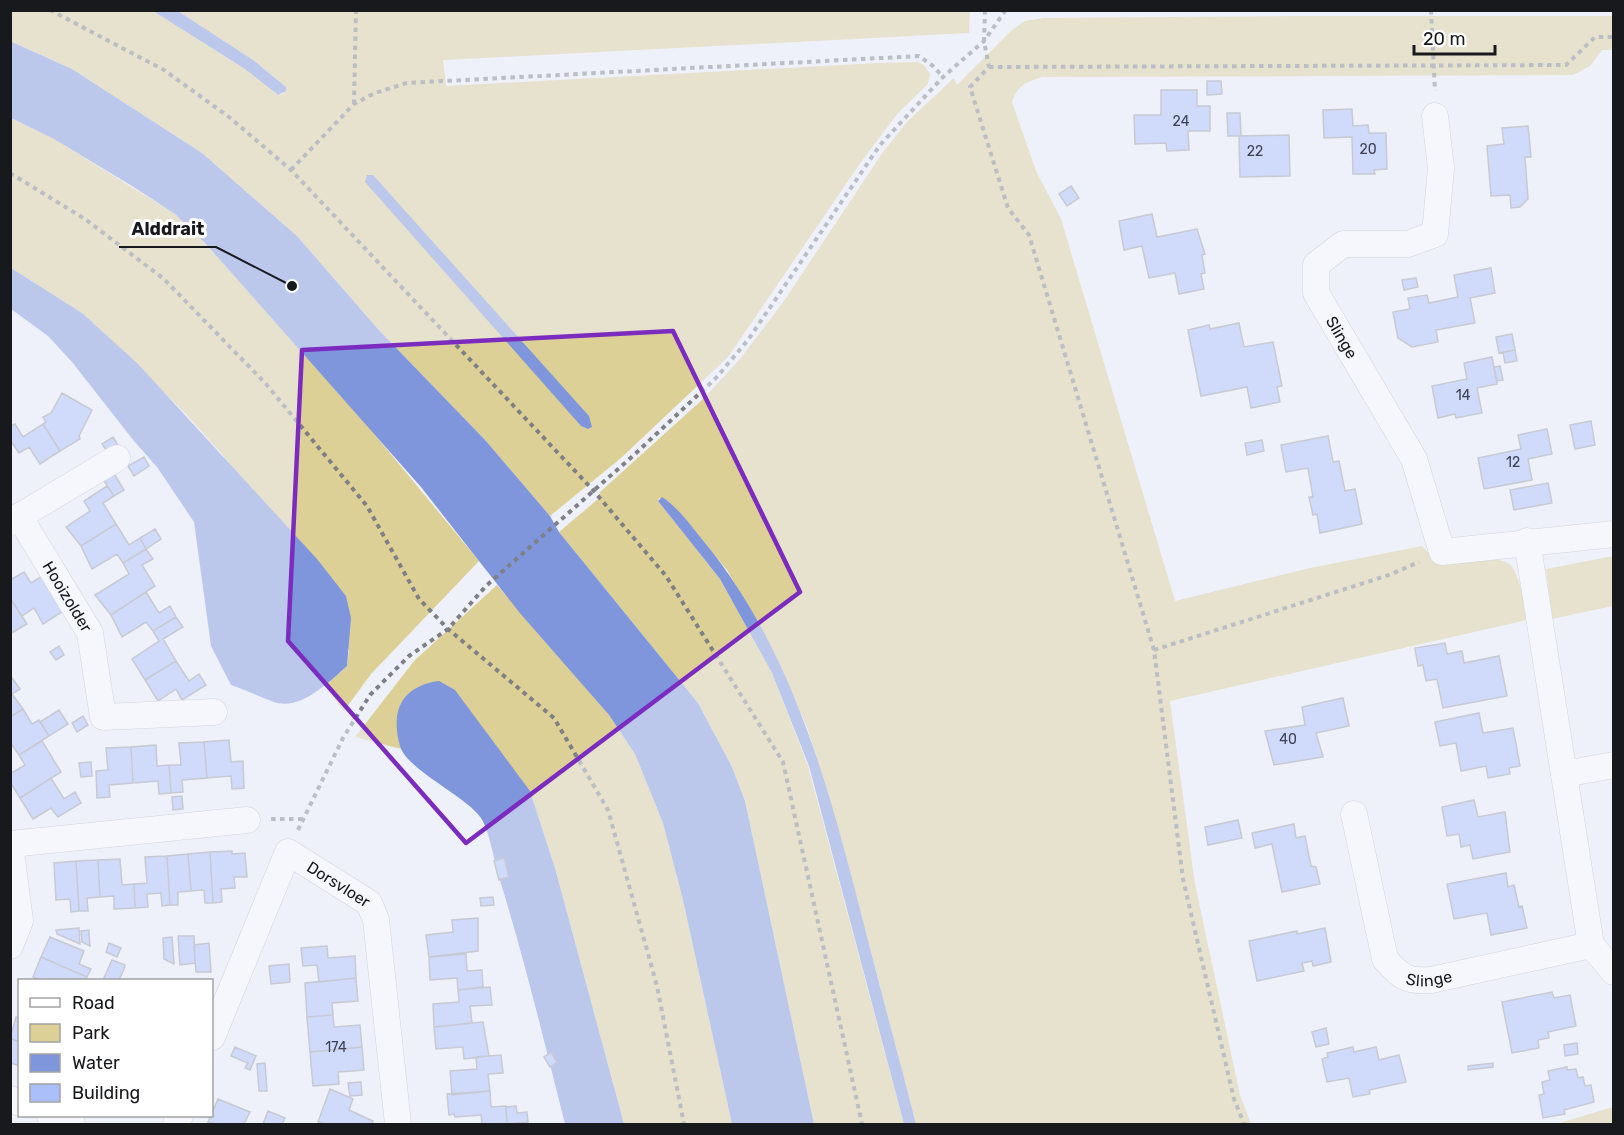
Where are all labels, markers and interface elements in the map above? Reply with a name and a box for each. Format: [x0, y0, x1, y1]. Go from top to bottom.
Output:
scale bar [1414, 18, 1495, 56]
text: 20 m [1423, 28, 1465, 50]
house number: 24 [1173, 113, 1190, 130]
house number: 20 [1359, 141, 1377, 158]
house number: 22 [1247, 143, 1263, 160]
callout: Alddrait [119, 211, 216, 247]
text: Alddrait [132, 218, 204, 240]
street label: Slinge [1322, 313, 1362, 362]
house number: 14 [1456, 387, 1471, 404]
house number: 12 [1506, 454, 1520, 471]
street label: Hooizolder [39, 558, 96, 635]
house number: 40 [1279, 731, 1297, 748]
street label: Dorsvloer [303, 857, 374, 911]
street label: Slinge [1404, 967, 1454, 990]
legend [18, 979, 213, 1117]
text: Road [72, 992, 115, 1014]
text: Park [72, 1022, 110, 1044]
house number: 174 [325, 1039, 347, 1056]
text: Water [72, 1052, 120, 1074]
text: Building [72, 1082, 140, 1104]

